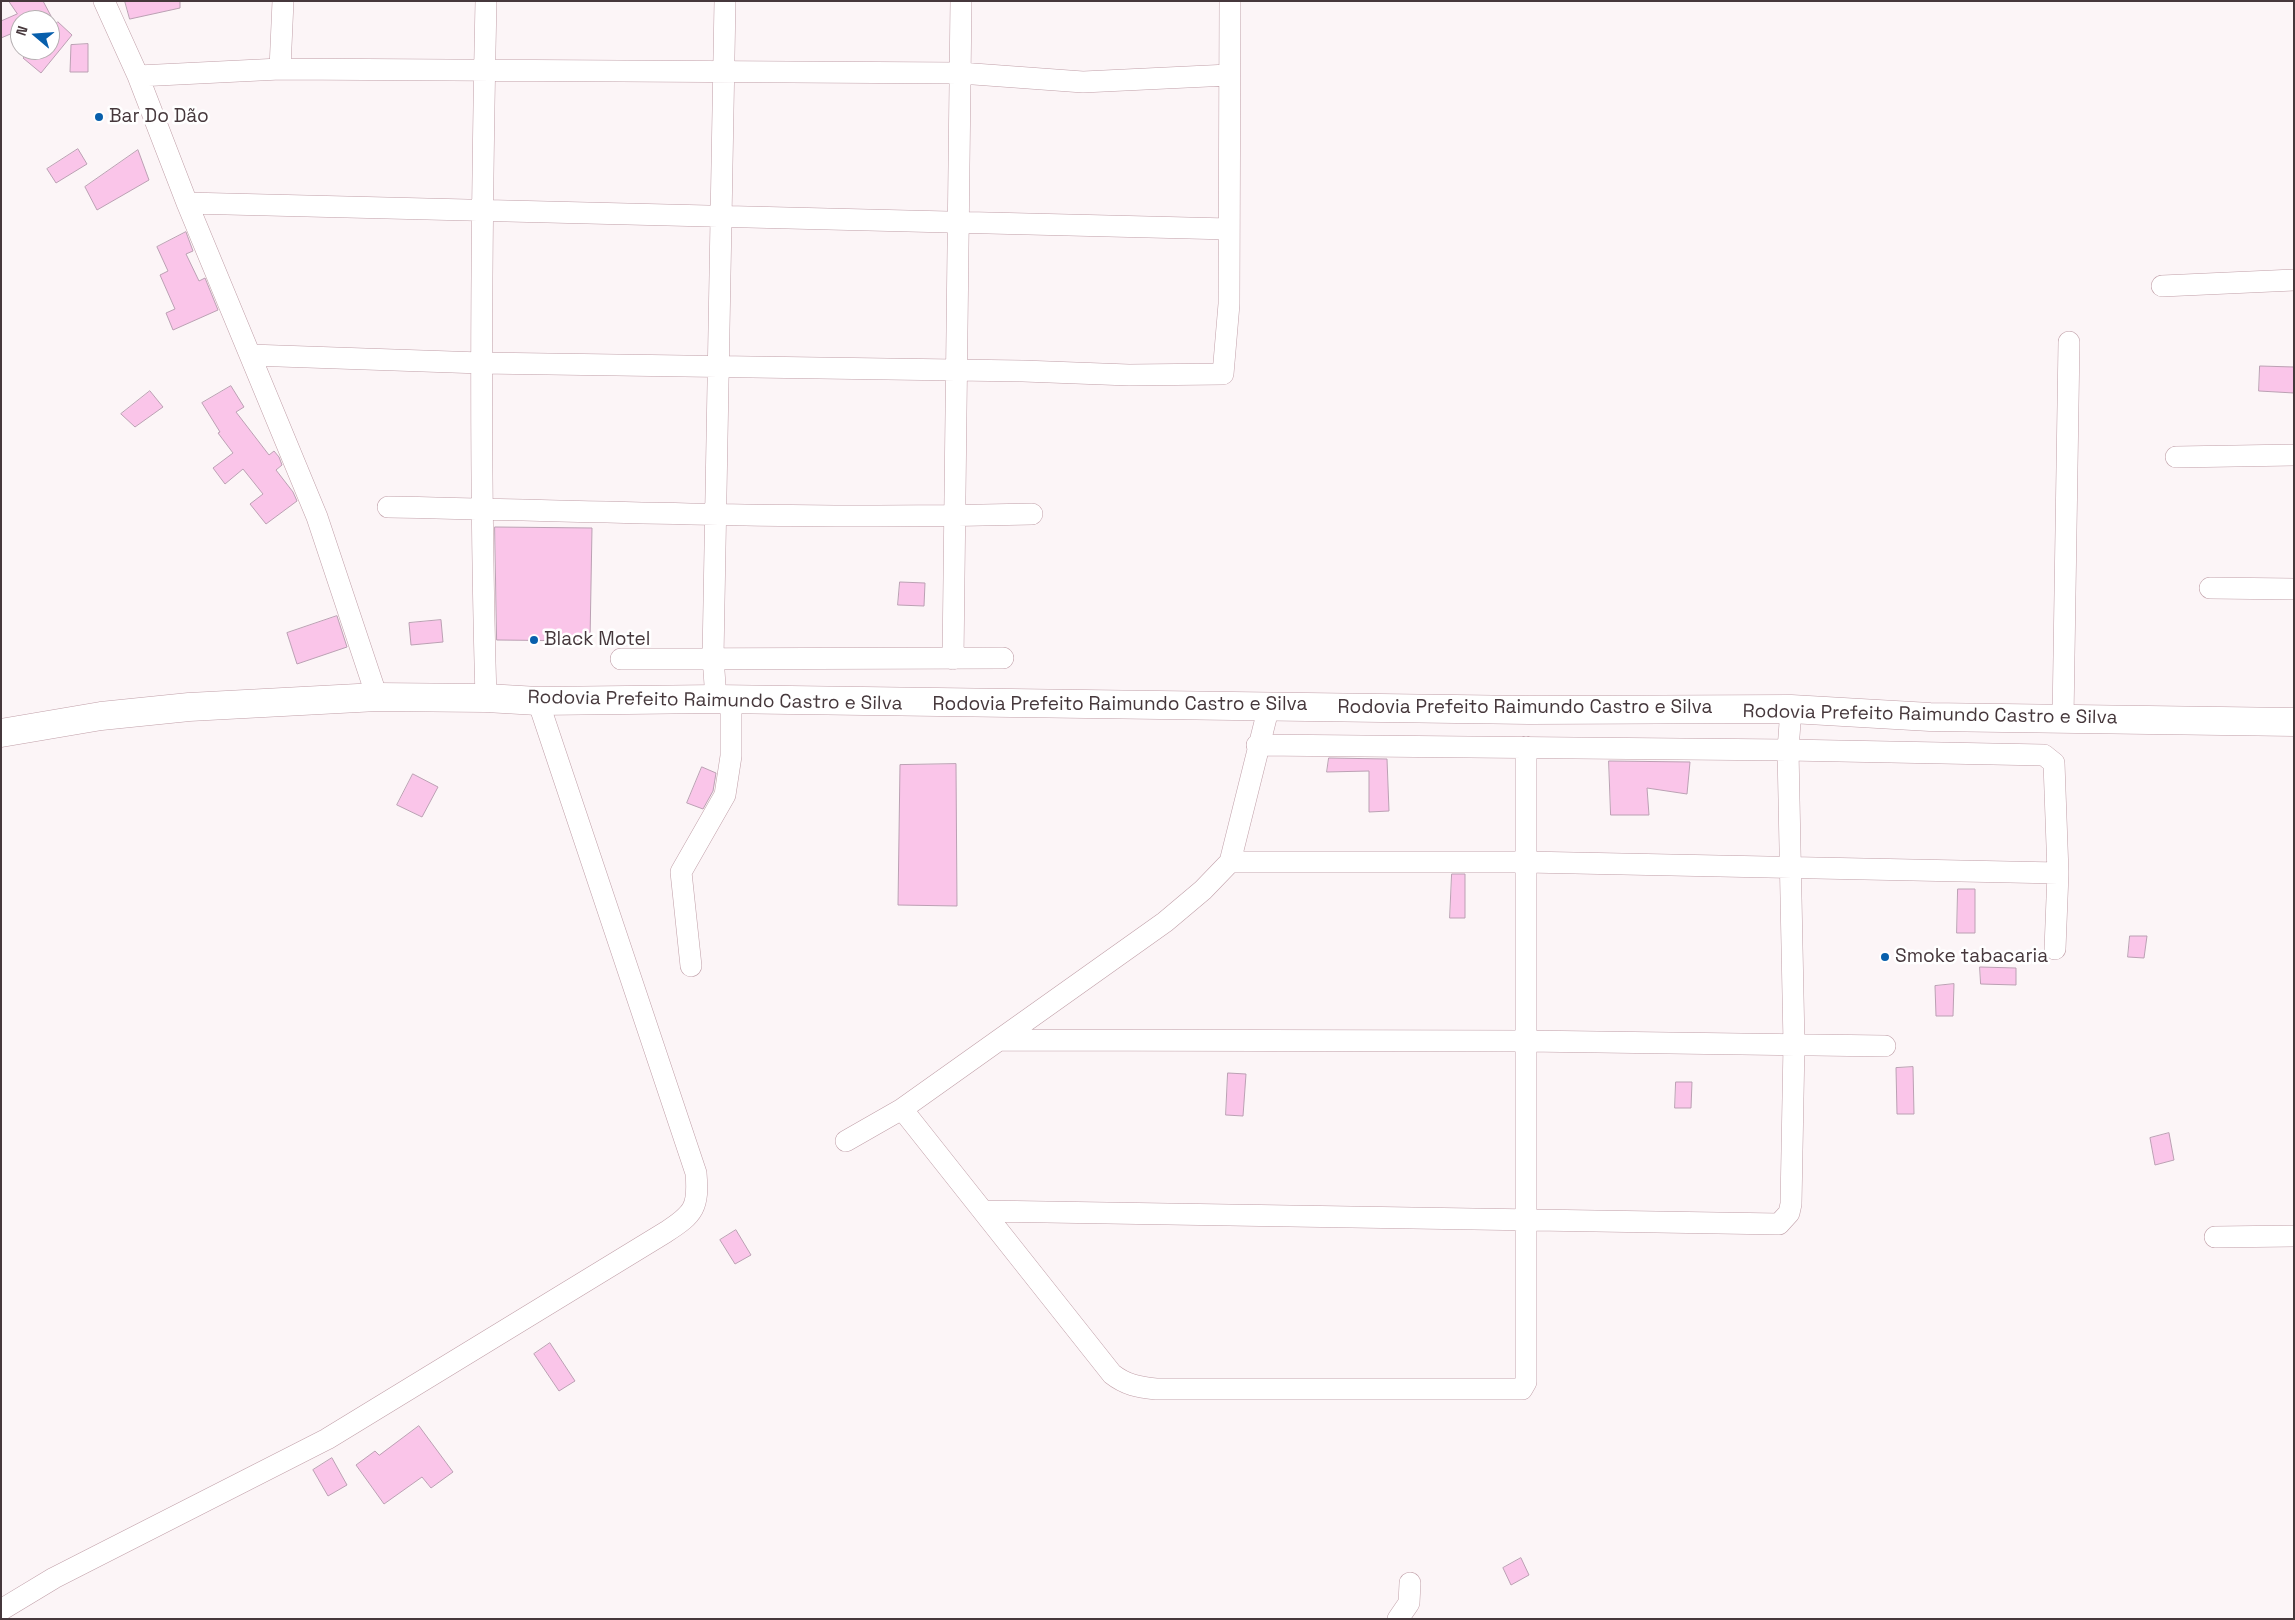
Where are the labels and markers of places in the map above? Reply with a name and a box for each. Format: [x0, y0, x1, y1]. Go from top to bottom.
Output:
place label: Bar Do Dão [109, 106, 209, 128]
marker: Bar Do Dão [93, 111, 105, 123]
place label: Black Motel [544, 629, 650, 651]
marker: Black Motel [528, 634, 540, 646]
place label: Smoke tabacaria [1895, 946, 2048, 968]
marker: Smoke tabacaria [1879, 951, 1891, 963]

